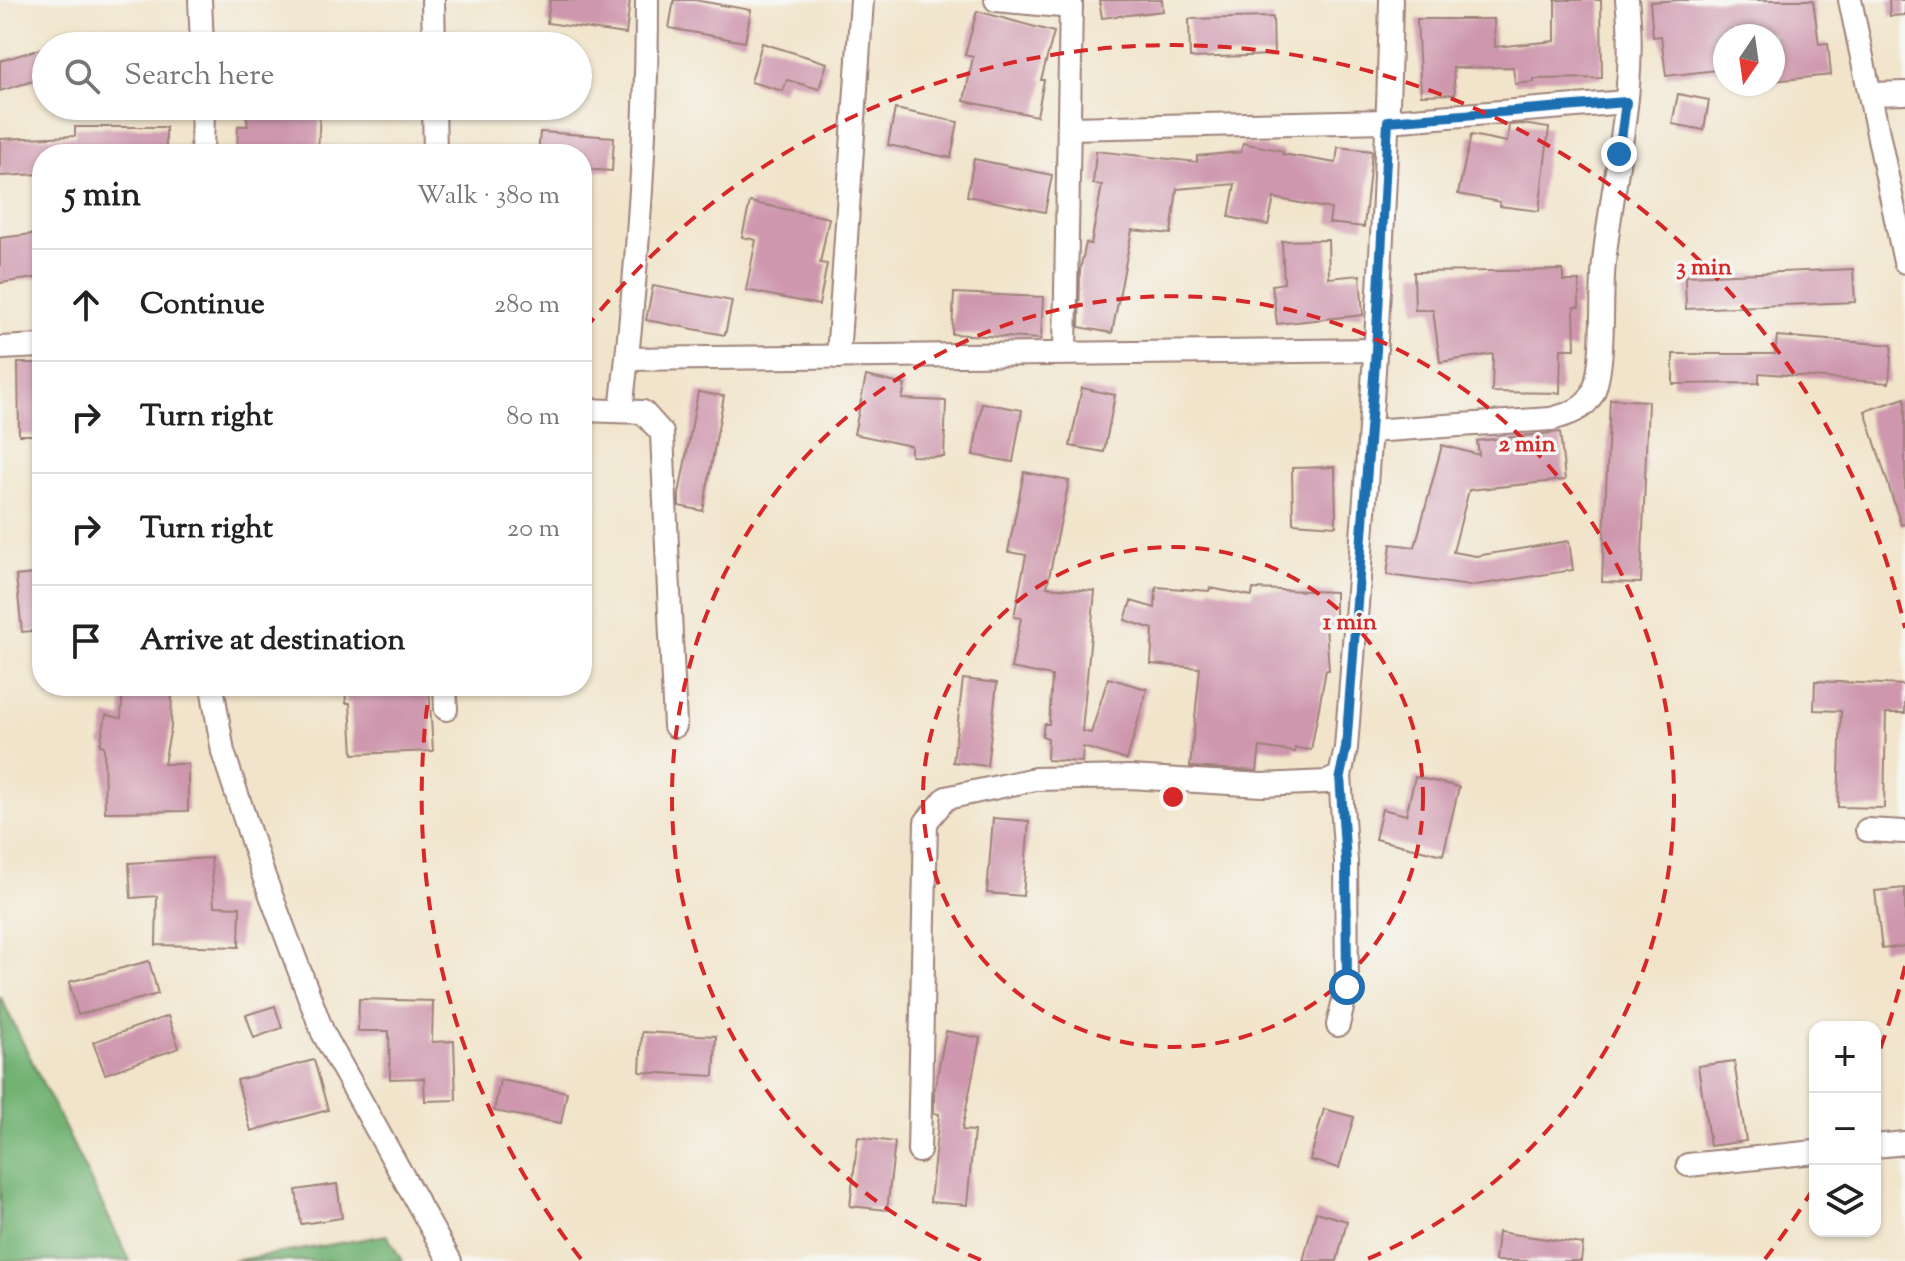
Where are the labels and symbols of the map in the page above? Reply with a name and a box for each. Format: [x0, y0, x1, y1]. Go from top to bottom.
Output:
north arrow [1713, 24, 1785, 96]
route end [1601, 136, 1637, 172]
text: 3 min [1676, 251, 1733, 285]
text: 2 min [1498, 428, 1556, 462]
text: 1 min [1323, 606, 1378, 640]
centre of rings [1159, 783, 1187, 811]
route start [1329, 969, 1365, 1005]

